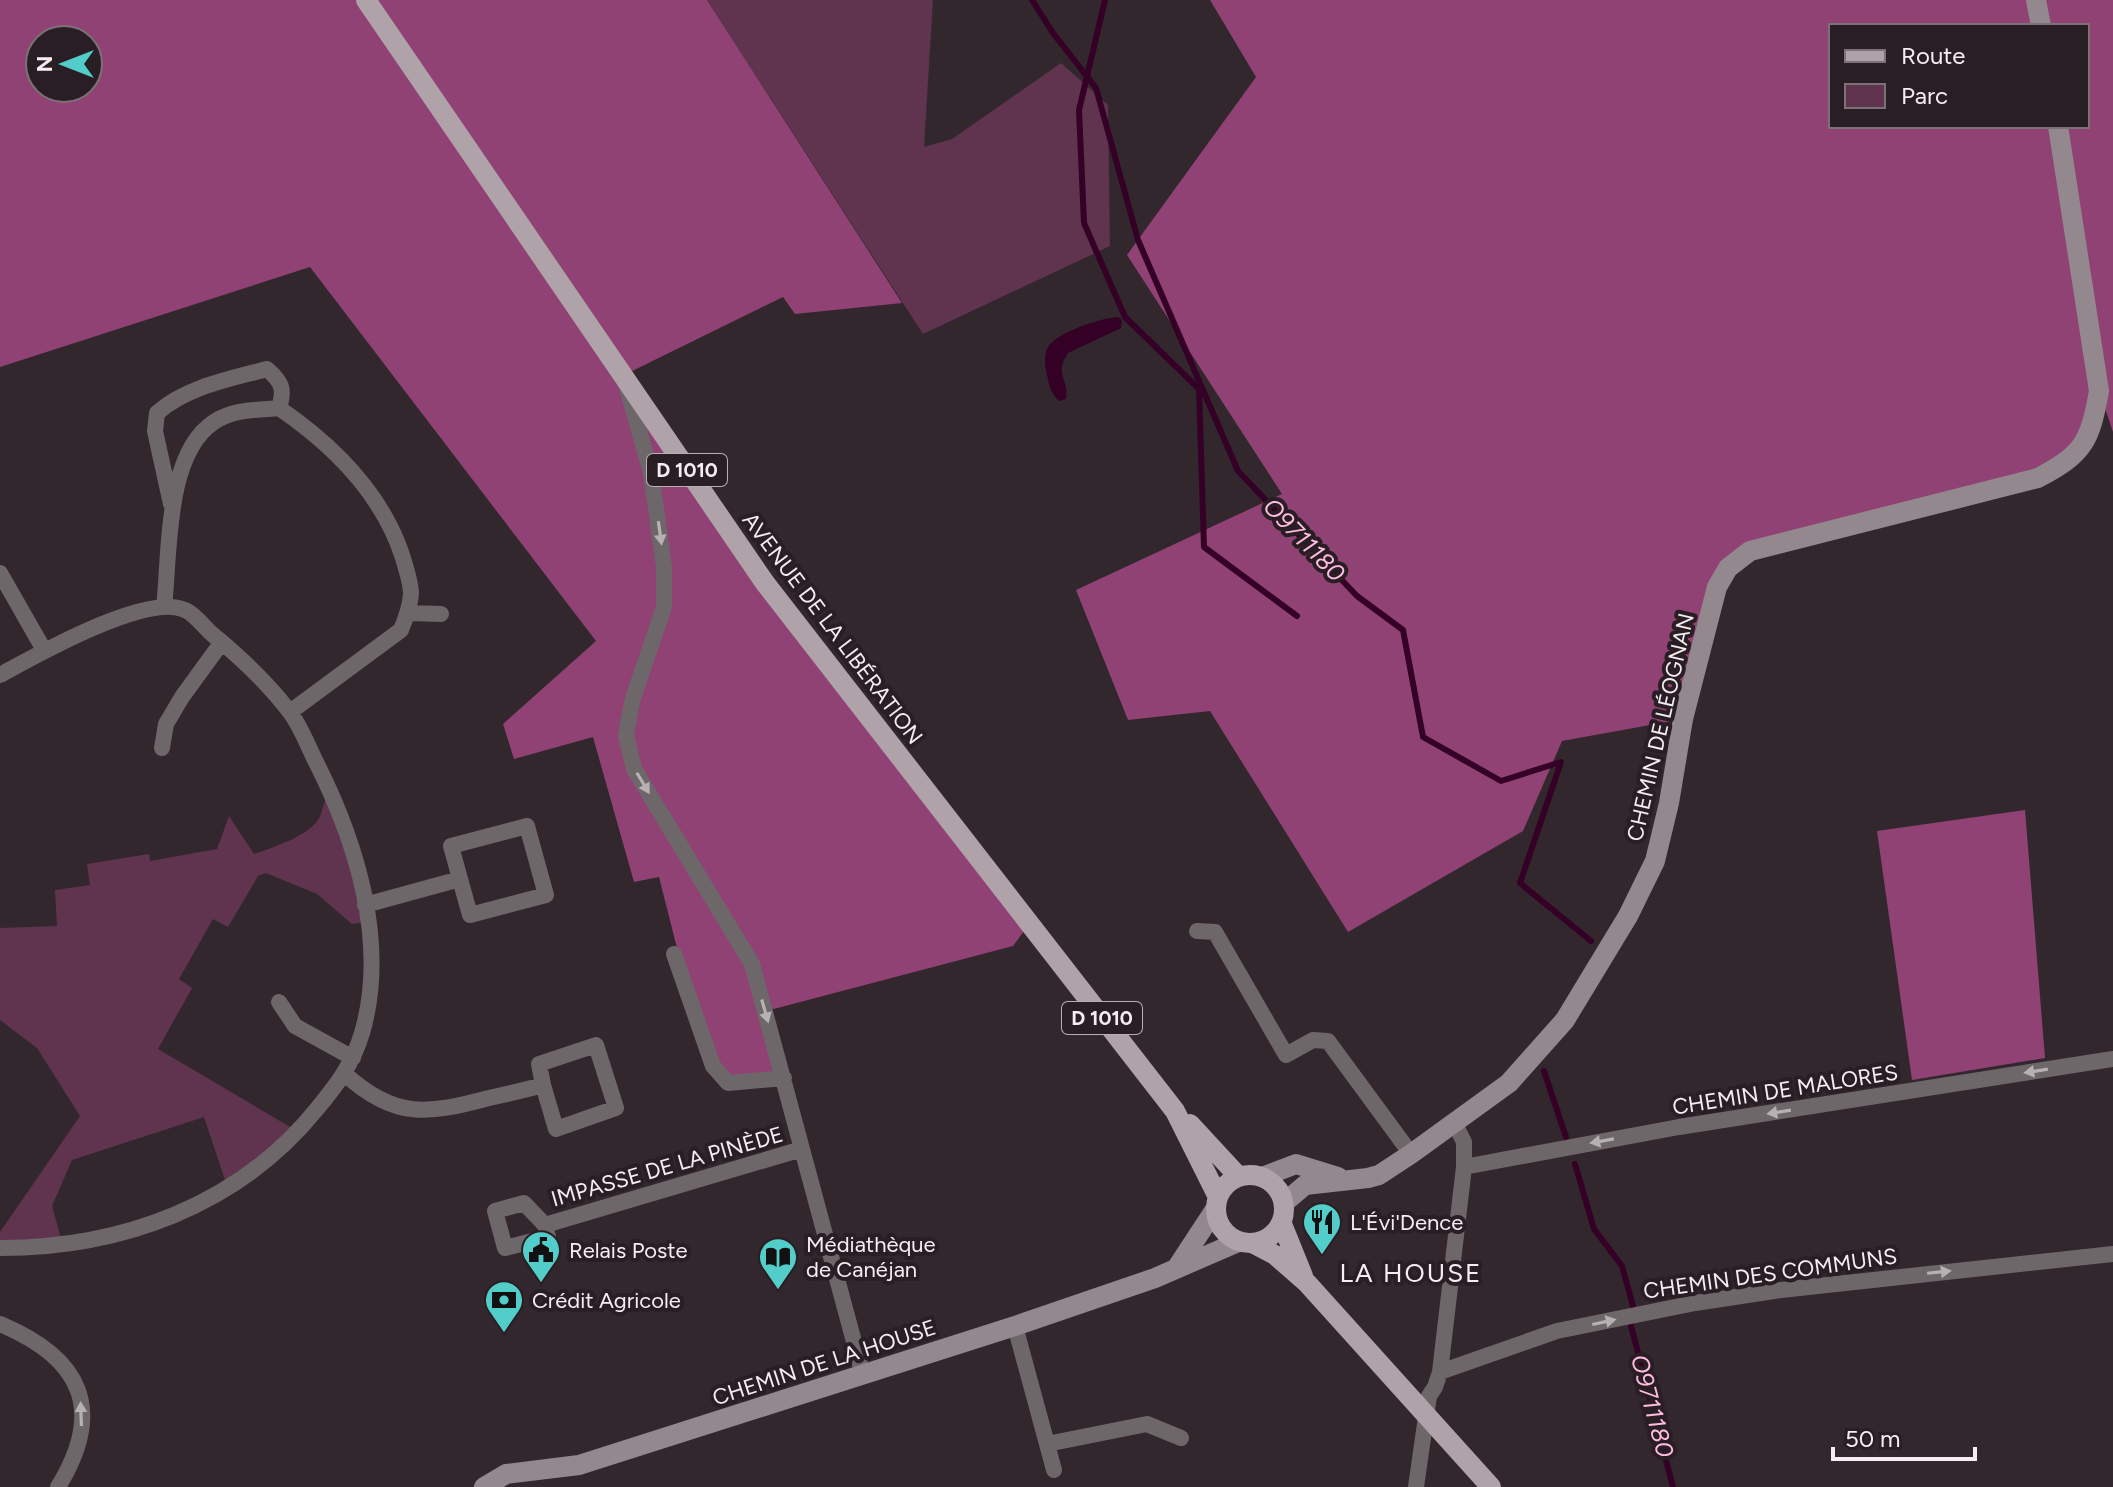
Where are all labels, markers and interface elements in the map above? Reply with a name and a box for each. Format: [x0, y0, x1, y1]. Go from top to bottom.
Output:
north arrow [24, 24, 104, 104]
legend [1829, 24, 2089, 128]
text: Route [1901, 41, 1965, 70]
text: N [31, 55, 58, 73]
text: Parc [1901, 81, 1948, 110]
road number: D 1010 [647, 454, 727, 486]
water label: O9711180 [1257, 492, 1351, 588]
street label: AVENUE DE LA LIBÉRATION [737, 507, 929, 749]
one-way arrow [654, 521, 667, 546]
street label: CHEMIN DE LÉOGNAN [1621, 610, 1700, 844]
one-way arrow [635, 772, 649, 794]
one-way arrow [760, 998, 772, 1023]
road number: D 1010 [1062, 1002, 1142, 1034]
street label: CHEMIN DE MALORES [1670, 1058, 1900, 1121]
one-way arrow [2023, 1065, 2048, 1078]
one-way arrow [1766, 1106, 1791, 1118]
street label: IMPASSE DE LA PINÈDE [548, 1120, 786, 1213]
one-way arrow [1589, 1136, 1614, 1148]
restaurant icon: L'Évi'Dence [1301, 1201, 1343, 1256]
place label: L'Évi'Dence [1350, 1209, 1463, 1236]
public building icon: Relais Poste [520, 1229, 562, 1284]
place label: Médiathèque de Canéjan [806, 1231, 936, 1283]
library icon: Médiathèque de Canéjan [757, 1236, 799, 1291]
place label: Relais Poste [569, 1237, 687, 1264]
street label: CHEMIN DES COMMUNS [1642, 1242, 1899, 1305]
district label: LA HOUSE [1340, 1257, 1482, 1289]
one-way arrow [1927, 1266, 1952, 1279]
bank icon: Crédit Agricole [483, 1279, 525, 1334]
place label: Crédit Agricole [532, 1287, 681, 1314]
street label: CHEMIN DE LA HOUSE [709, 1314, 939, 1411]
one-way arrow [1592, 1315, 1617, 1328]
water label: O9711180 [1625, 1351, 1680, 1460]
one-way arrow [75, 1401, 88, 1427]
scale bar [1833, 1411, 1975, 1461]
text: 50 m [1845, 1424, 1901, 1453]

